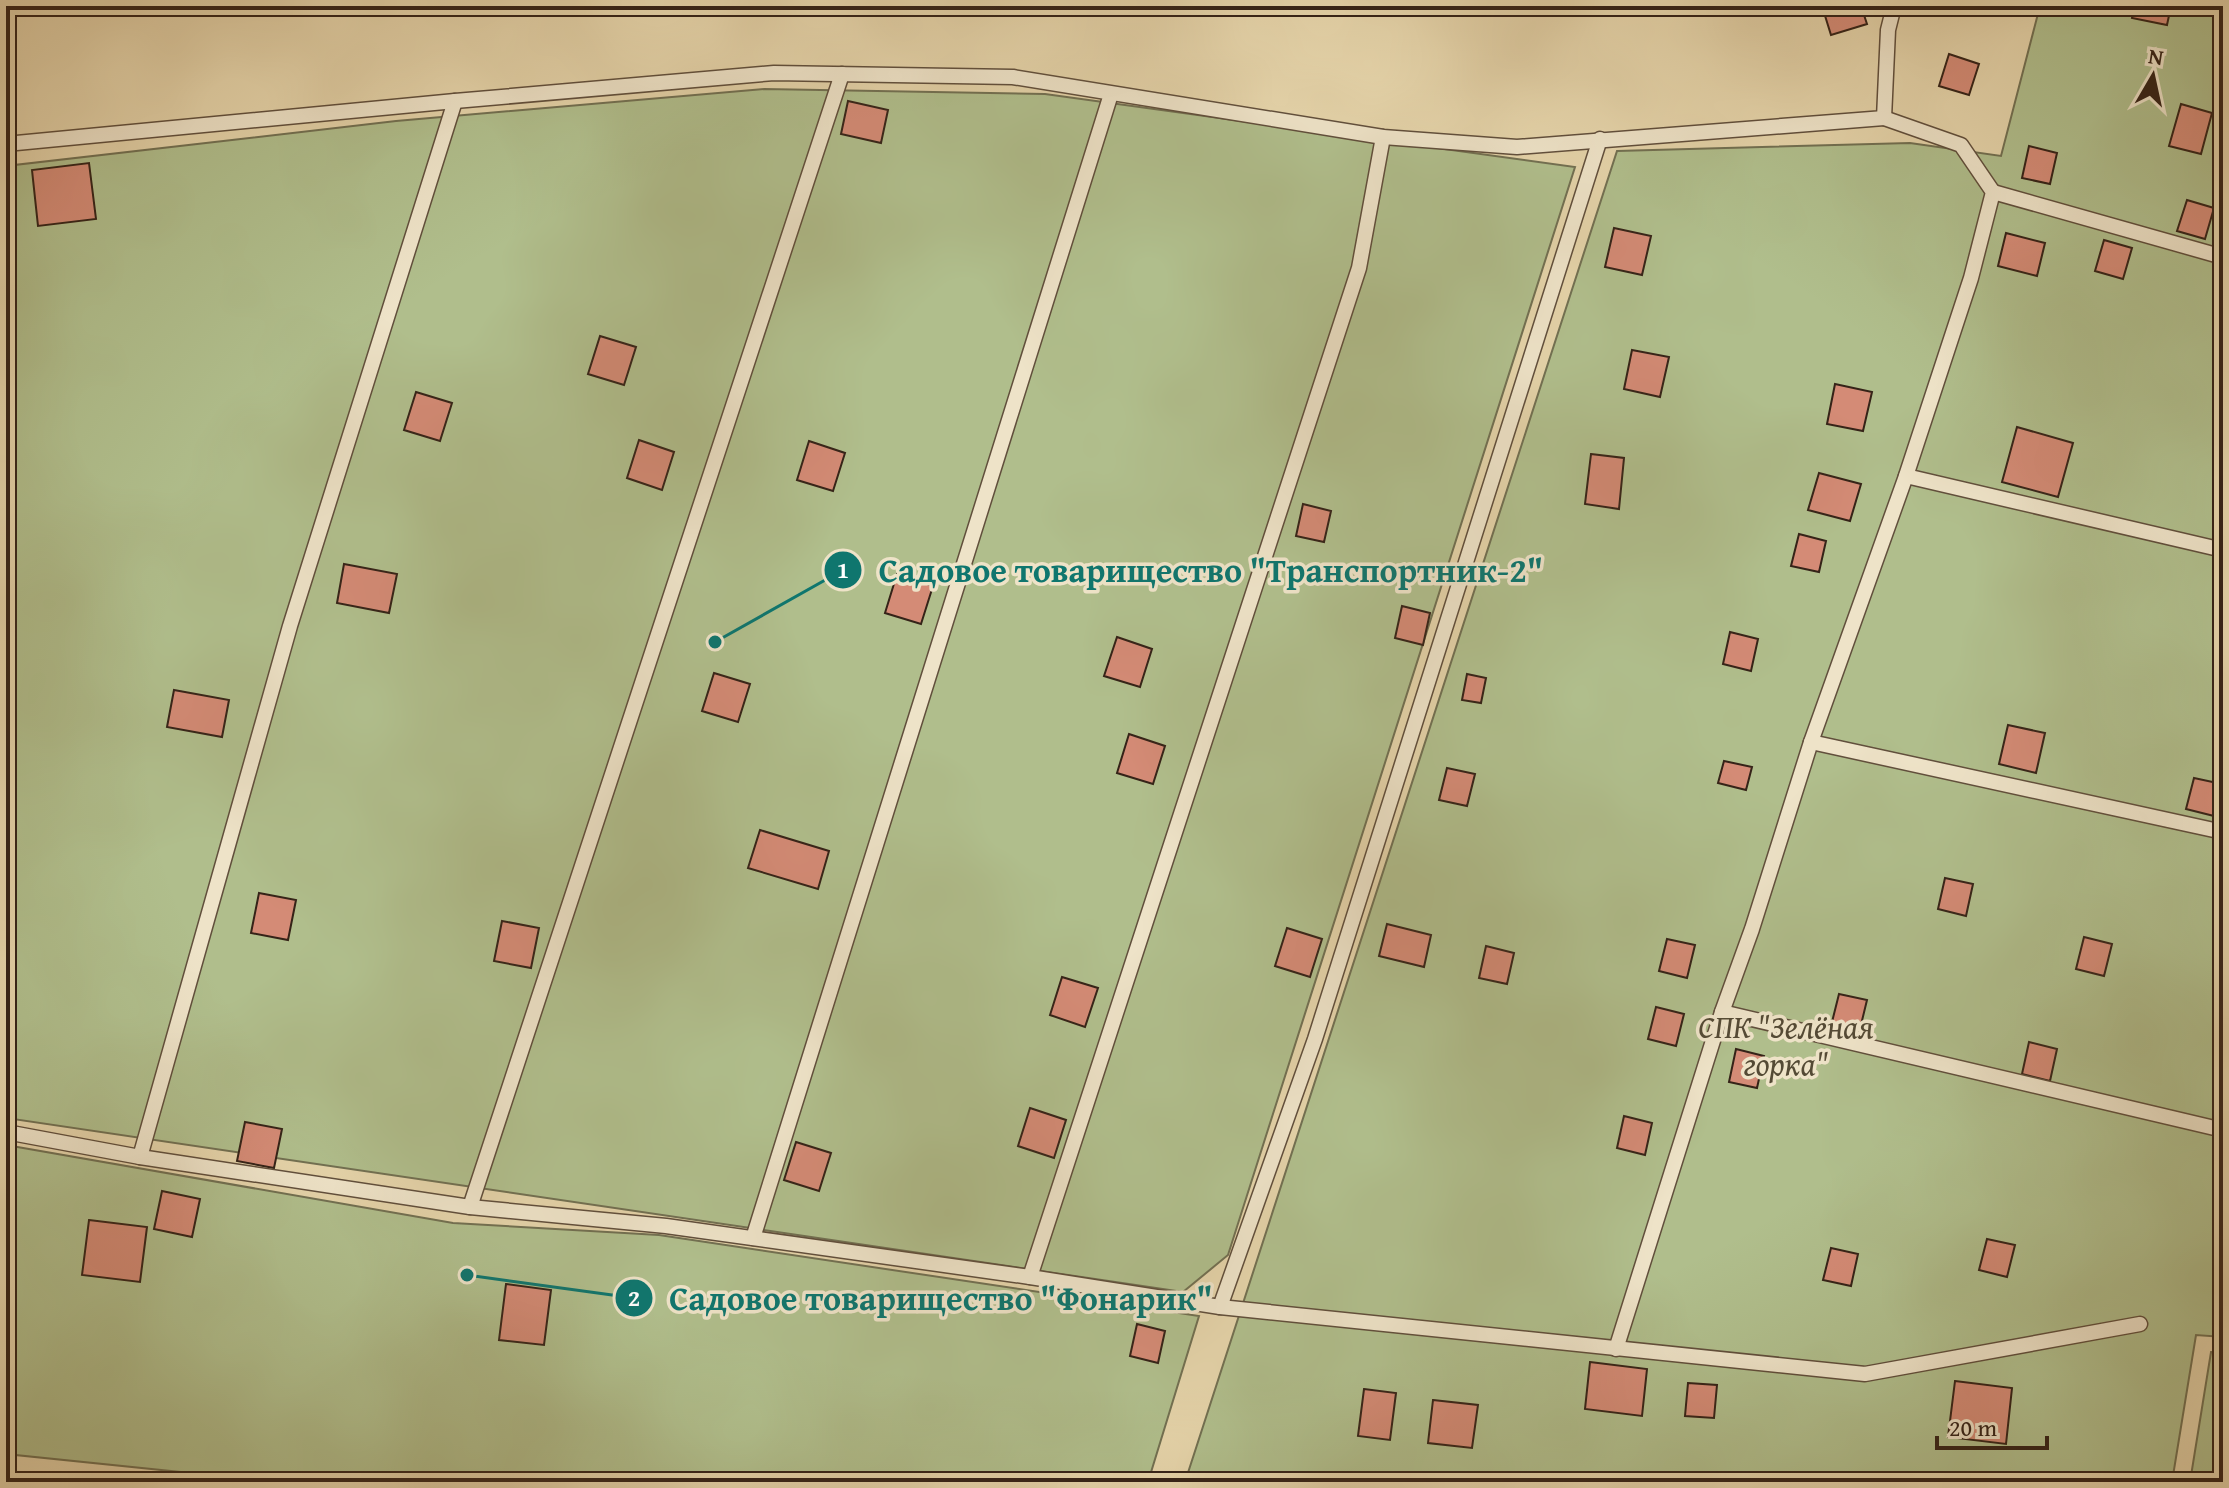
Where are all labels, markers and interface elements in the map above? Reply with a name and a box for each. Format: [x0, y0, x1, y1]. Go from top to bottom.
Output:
north arrow [2113, 36, 2193, 116]
text: N [2146, 39, 2166, 73]
callout: Садовое товарищество "Транспортник-2" [823, 541, 1559, 599]
text: Садовое товарищество "Транспортник-2" [879, 545, 1543, 594]
text: 1 [837, 552, 849, 587]
park label: СПК "Зелёная горка" [1698, 1003, 1874, 1087]
callout: Садовое товарищество "Фонарик" [614, 1269, 1229, 1327]
text: Садовое товарищество "Фонарик" [669, 1273, 1213, 1322]
text: 2 [628, 1280, 640, 1315]
scale bar [1937, 1400, 2047, 1450]
text: 20 m [1949, 1410, 1997, 1445]

